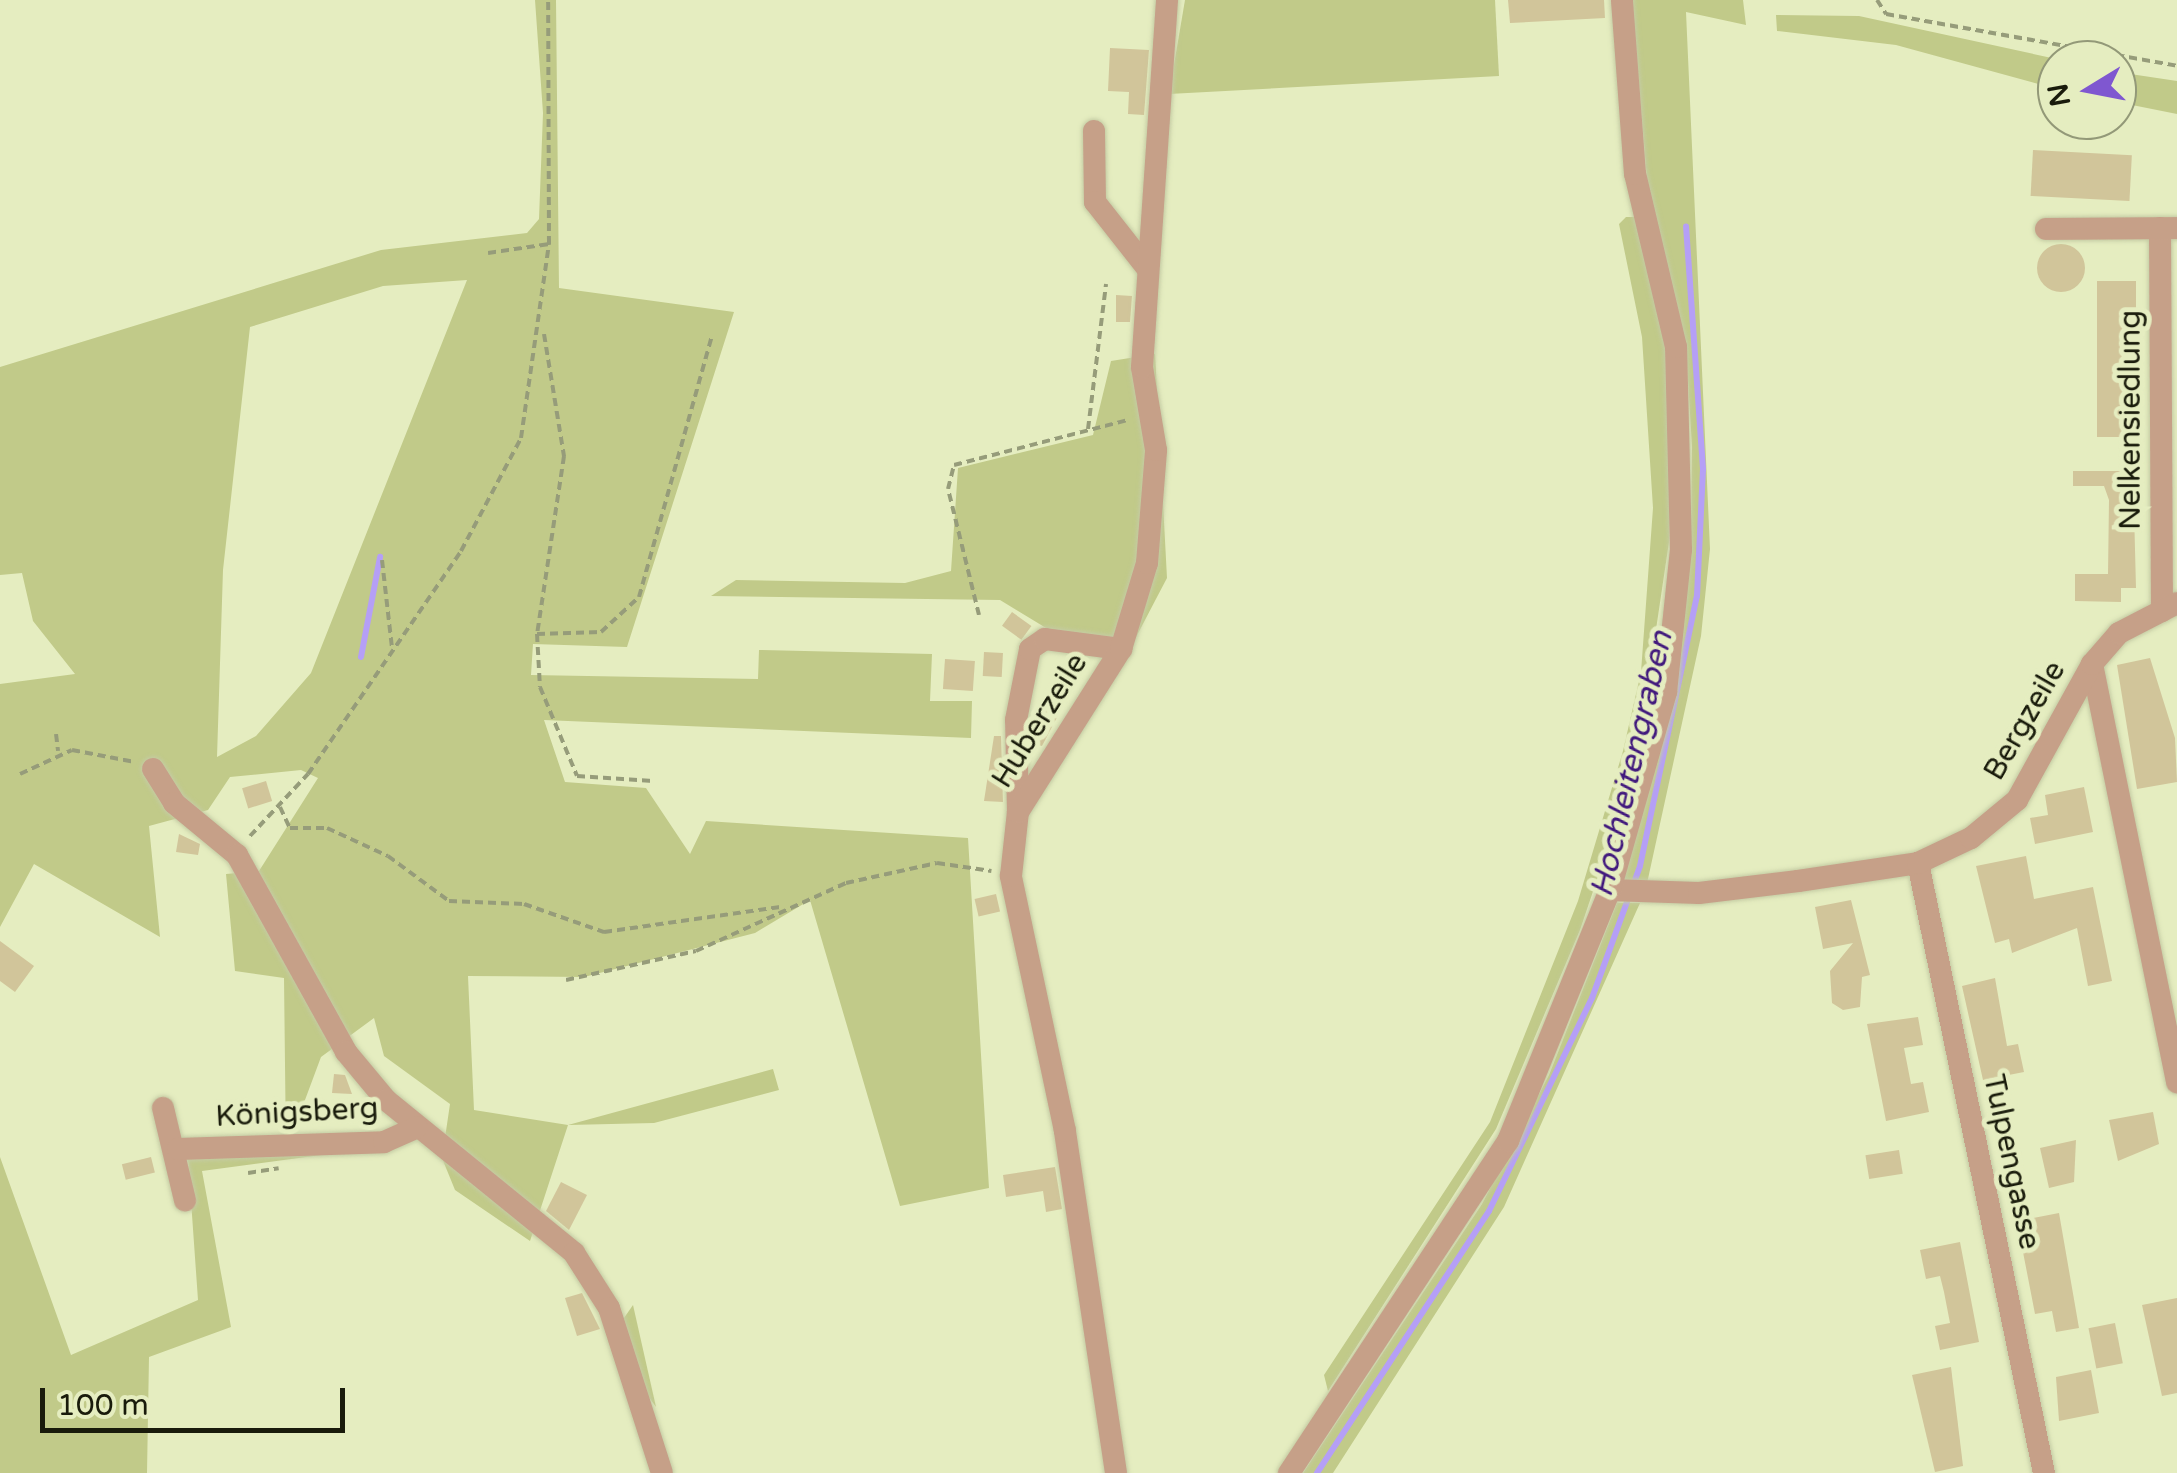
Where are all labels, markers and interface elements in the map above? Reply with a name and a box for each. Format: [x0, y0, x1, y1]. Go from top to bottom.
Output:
north arrow [2037, 40, 2137, 140]
text: N [2041, 81, 2078, 109]
street label: Nelkensiedlung [2113, 310, 2149, 530]
water label: Hochleitengraben [1583, 627, 1681, 901]
street label: Huberzeile [985, 647, 1095, 795]
street label: Bergzeile [1977, 655, 2073, 787]
street label: Tulpengasse [1975, 1071, 2047, 1253]
street label: Königsberg [215, 1091, 379, 1135]
scale bar [45, 1368, 350, 1430]
text: 100 m [57, 1387, 149, 1424]

